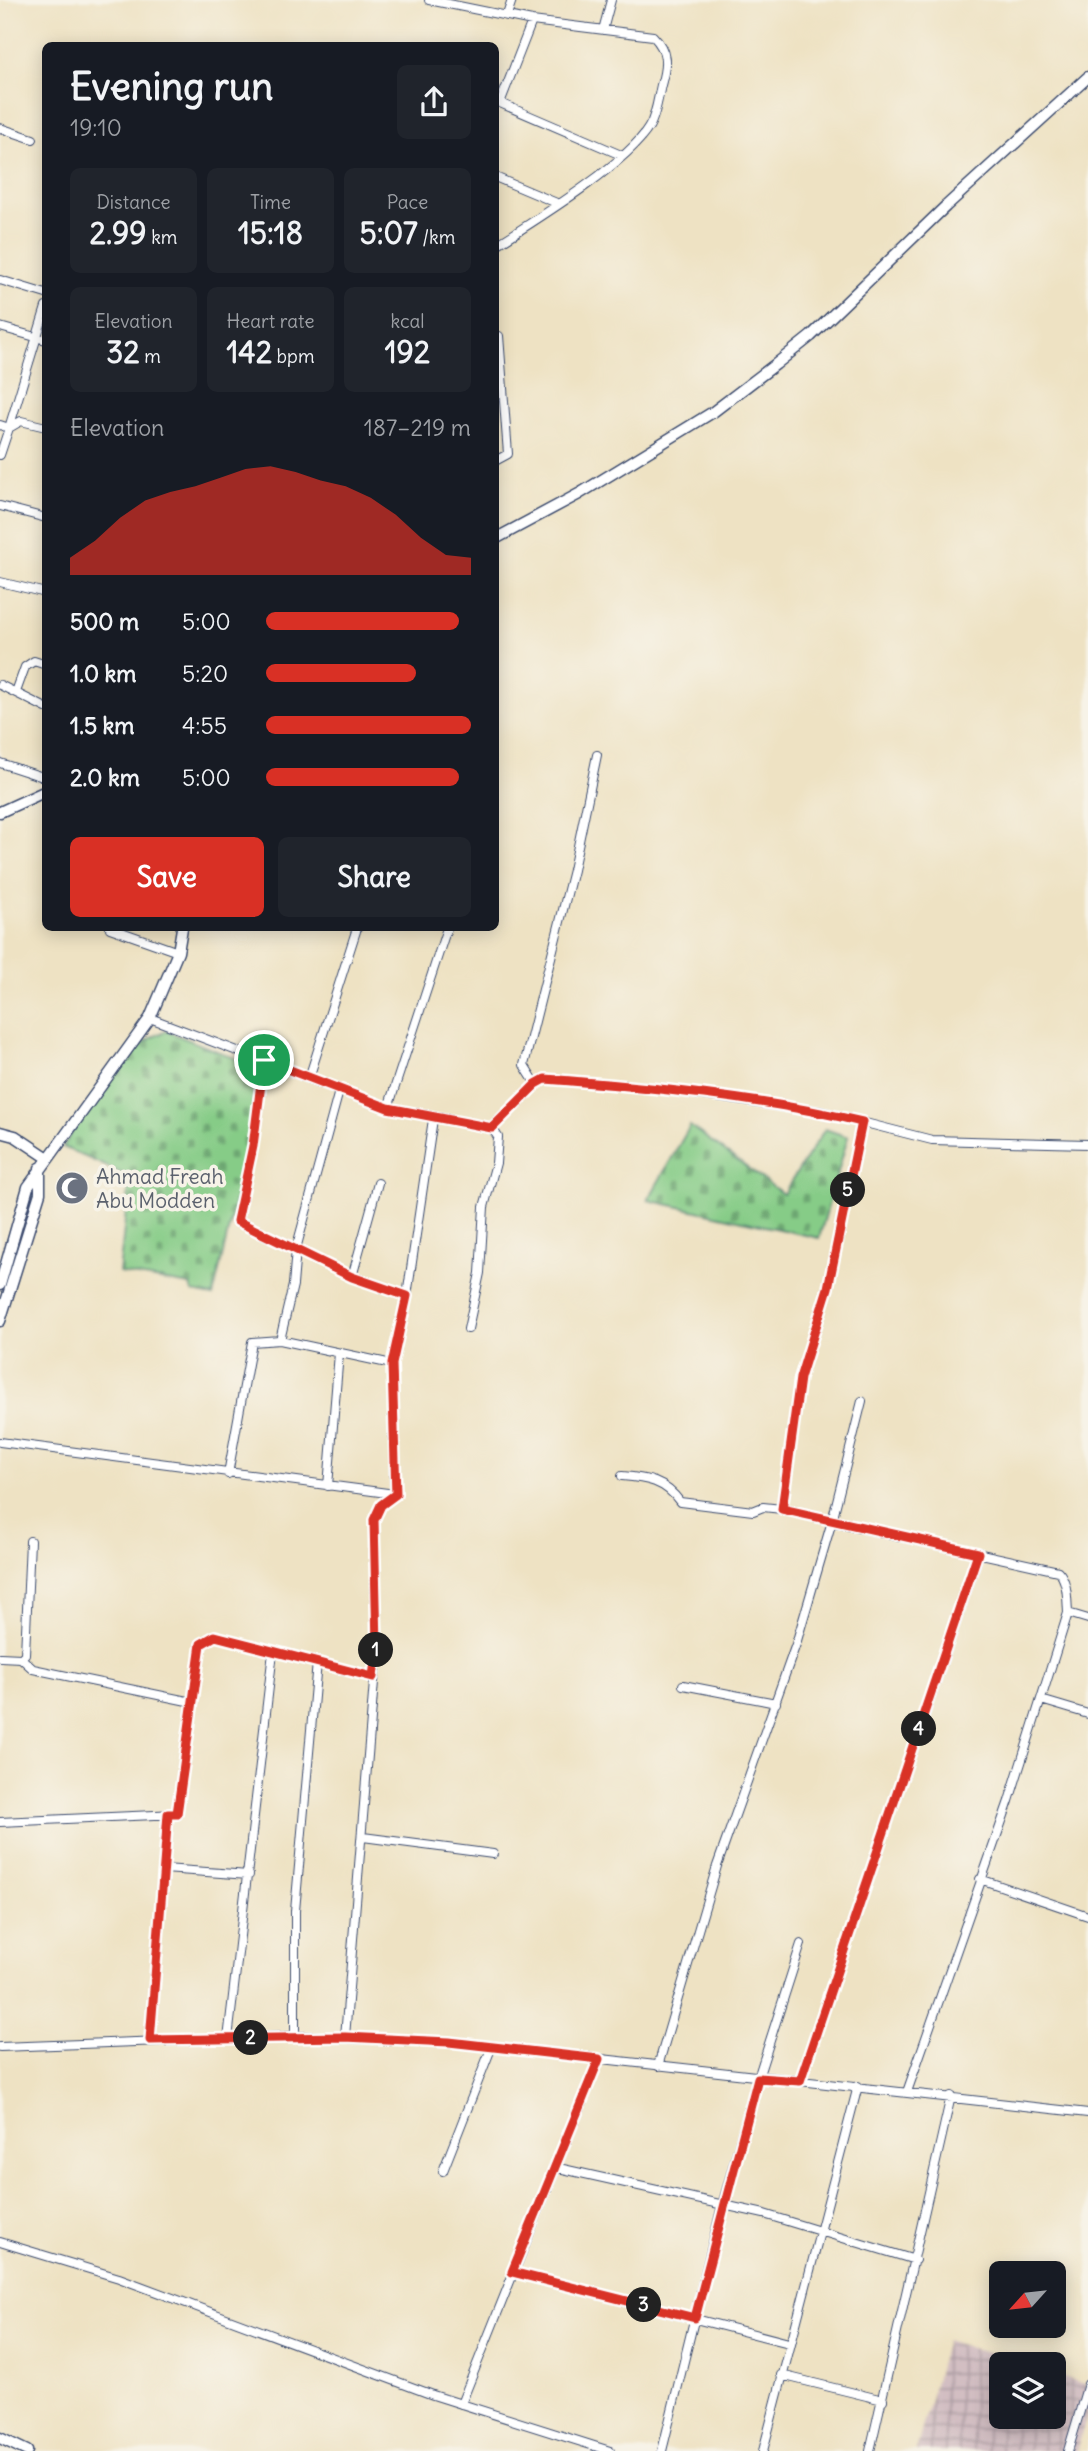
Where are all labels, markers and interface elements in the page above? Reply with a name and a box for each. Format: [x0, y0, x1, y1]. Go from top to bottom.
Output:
text: Evening run [70, 63, 273, 110]
button: share [397, 65, 471, 139]
text: 19:10 [70, 113, 122, 142]
text: Distance [96, 190, 171, 214]
text: Time [250, 190, 291, 214]
text: Pace [387, 190, 428, 214]
text: 2.99 [89, 214, 147, 252]
text: 15:18 [238, 214, 303, 252]
text: 5:07 [360, 214, 418, 252]
text: km [147, 225, 178, 249]
text: /km [418, 225, 455, 249]
text: Elevation [95, 309, 172, 333]
text: Heart rate [226, 309, 315, 333]
text: kcal [390, 309, 425, 333]
text: 32 [106, 333, 140, 371]
text: 142 [226, 333, 272, 371]
text: 192 [385, 333, 430, 371]
text: m [140, 344, 161, 368]
text: bpm [272, 344, 315, 368]
text: Elevation [70, 413, 164, 442]
text: 187–219 m [364, 413, 471, 442]
text: 500 m [70, 607, 139, 636]
text: 5:00 [182, 607, 231, 636]
text: 1.0 km [70, 659, 136, 688]
text: 5:20 [182, 659, 228, 688]
text: 1.5 km [70, 711, 135, 740]
text: 4:55 [182, 711, 227, 740]
text: 2.0 km [70, 763, 140, 792]
text: 5:00 [182, 763, 231, 792]
button: Save [70, 837, 264, 917]
button: Share [278, 837, 471, 917]
pin [234, 1030, 294, 1090]
icon: arrive [245, 1041, 283, 1079]
place label: Ahmad Freah Abu Modden [96, 1163, 224, 1214]
mosque icon: Ahmad Freah Abu Modden [53, 1169, 91, 1207]
pin: 5 [830, 1172, 866, 1208]
text: 5 [842, 1177, 853, 1201]
pin: 1 [358, 1632, 394, 1668]
text: 1 [372, 1637, 379, 1661]
pin: 4 [902, 1712, 936, 1746]
text: 4 [913, 1716, 924, 1740]
pin: 2 [233, 2021, 268, 2056]
text: 2 [245, 2025, 256, 2049]
north arrow [989, 2261, 1066, 2338]
map controls [989, 2261, 1066, 2429]
pin: 3 [626, 2288, 662, 2322]
text: 3 [638, 2292, 649, 2316]
button: layers [989, 2352, 1066, 2429]

